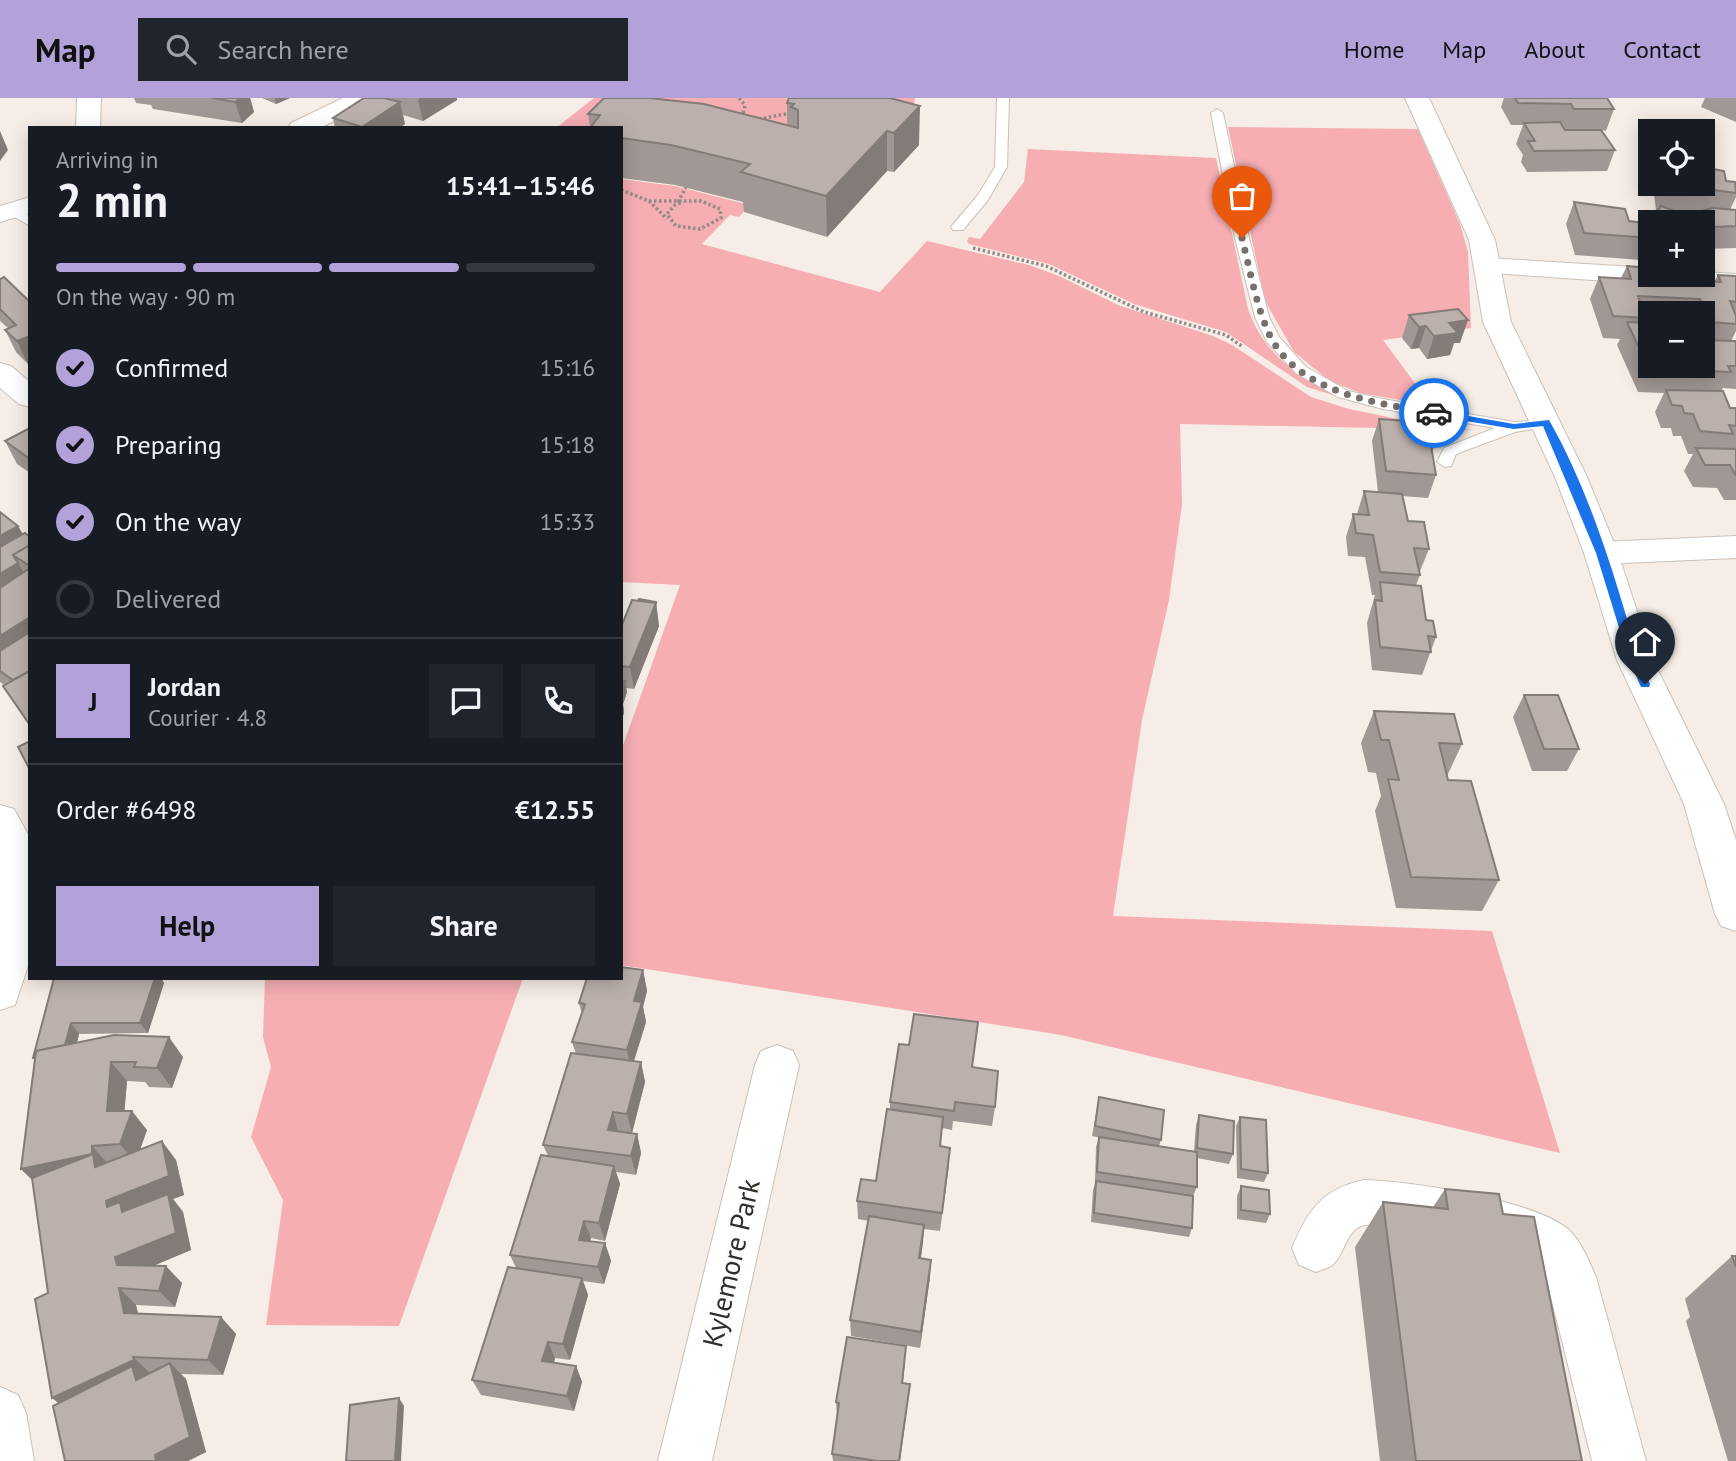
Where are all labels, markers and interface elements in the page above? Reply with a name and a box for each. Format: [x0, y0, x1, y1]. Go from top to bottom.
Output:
search box [138, 18, 628, 81]
text: Map [35, 28, 96, 71]
icon: search [162, 30, 200, 68]
text: Search here [218, 33, 349, 66]
text: Home [1344, 34, 1404, 65]
text: Map [1442, 34, 1486, 65]
text: About [1524, 34, 1585, 65]
text: Contact [1623, 34, 1701, 65]
map controls [1638, 119, 1715, 378]
button: locate [1638, 119, 1715, 196]
text: Arriving in [56, 145, 158, 174]
pin [1212, 166, 1272, 238]
text: 15:41–15:46 [446, 169, 595, 202]
text: 2 min [56, 170, 168, 230]
icon: bag [1223, 177, 1261, 215]
button: + [1638, 210, 1715, 287]
text: On the way · 90 m [56, 282, 235, 311]
button: − [1638, 301, 1715, 378]
icon: check [56, 349, 94, 387]
text: Confirmed [115, 351, 228, 384]
text: 15:16 [540, 353, 595, 382]
courier [1399, 378, 1469, 448]
icon: car [1415, 394, 1453, 432]
icon: check [56, 426, 94, 464]
text: Preparing [115, 428, 222, 461]
text: 15:18 [540, 430, 595, 459]
icon: check [56, 503, 94, 541]
text: On the way [115, 505, 241, 538]
text: 15:33 [540, 507, 595, 536]
text: Delivered [115, 582, 221, 615]
pin [1615, 612, 1675, 684]
icon: home [1626, 623, 1664, 661]
button: chat [429, 664, 503, 738]
button: phone [521, 664, 595, 738]
text: Jordan [148, 670, 221, 703]
text: J [89, 685, 97, 718]
text: Courier · 4.8 [148, 703, 267, 732]
text: Order #6498 [56, 793, 196, 826]
text: €12.55 [515, 793, 595, 826]
button: Help [56, 886, 319, 966]
button: Share [333, 886, 595, 966]
street label: Kylemore Park [693, 1175, 768, 1351]

